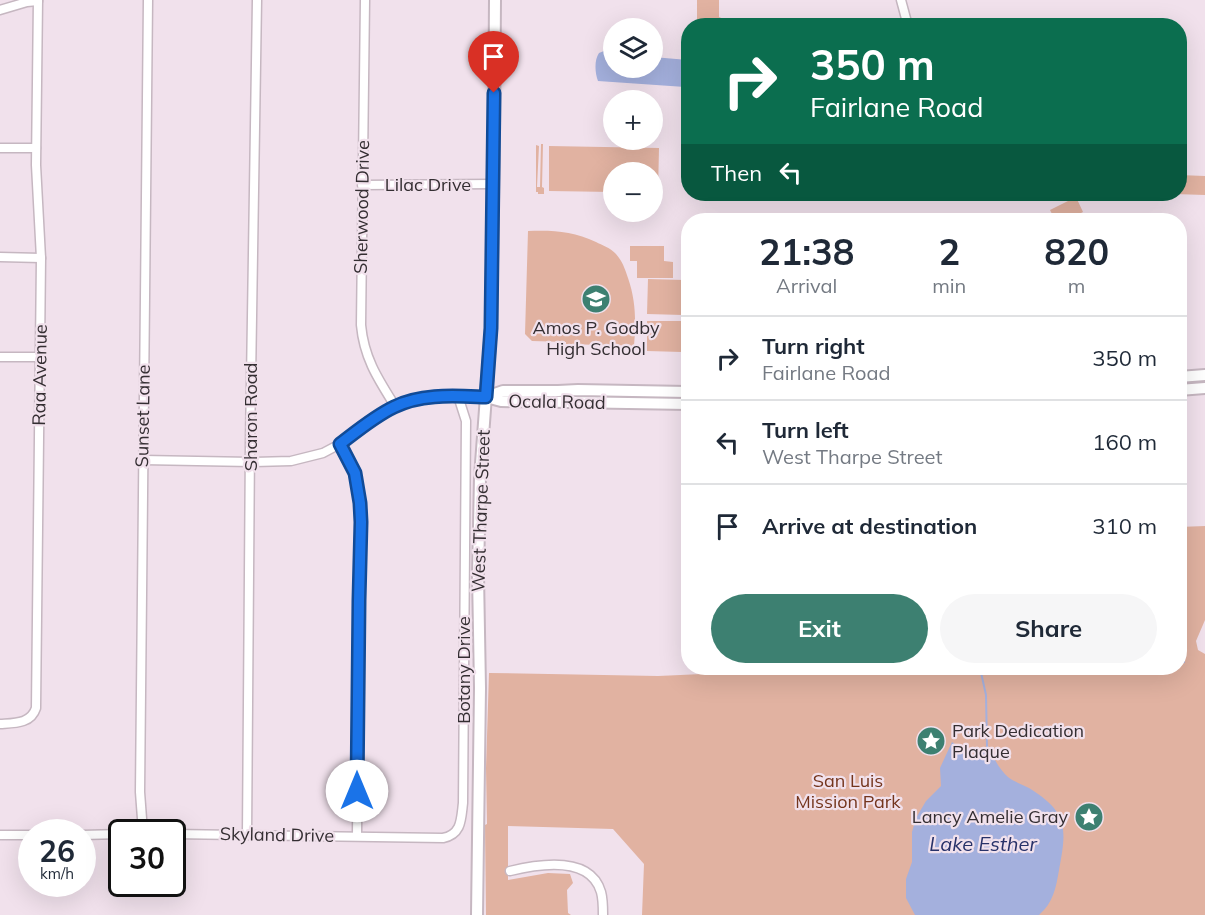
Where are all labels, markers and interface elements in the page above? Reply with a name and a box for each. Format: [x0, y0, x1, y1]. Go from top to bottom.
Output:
map controls [603, 18, 663, 222]
button: layers [603, 18, 663, 78]
pin [468, 31, 519, 93]
text: 350 m [810, 38, 935, 91]
icon: arrive [477, 40, 510, 73]
icon: right [711, 42, 789, 120]
button: + [603, 90, 663, 150]
text: Fairlane Road [810, 90, 983, 124]
street label: Sherwood Drive [349, 140, 374, 274]
icon: left [774, 156, 807, 189]
text: Then [711, 159, 762, 187]
button: − [603, 162, 663, 222]
street label: Lilac Drive [385, 173, 471, 196]
text: 21:38 [759, 229, 854, 274]
text: 2 [938, 229, 960, 274]
text: 820 [1044, 229, 1109, 274]
text: Arrival [776, 273, 837, 298]
text: min [932, 273, 966, 298]
text: m [1068, 273, 1085, 298]
school or university icon: Amos P. Godby High School [580, 283, 612, 315]
place label: Amos P. Godby High School [533, 316, 660, 360]
street label: Raa Avenue [27, 324, 52, 426]
text: Turn right [762, 332, 865, 360]
icon: right [711, 342, 744, 375]
text: 350 m [1092, 344, 1157, 372]
text: Fairlane Road [762, 360, 890, 385]
street label: Sharon Road [239, 363, 262, 471]
street label: Sunset Lane [130, 364, 155, 468]
street label: Ocala Road [508, 389, 606, 414]
text: Turn left [762, 416, 849, 444]
icon: left [711, 426, 744, 459]
text: 160 m [1092, 428, 1157, 456]
street label: West Tharpe Street [466, 429, 495, 593]
text: West Tharpe Street [762, 444, 942, 469]
icon: arrive [711, 510, 744, 543]
text: Arrive at destination [762, 512, 977, 540]
text: 310 m [1092, 512, 1157, 540]
button: Exit [711, 594, 928, 663]
button: Share [940, 594, 1157, 663]
street label: Botany Drive [452, 616, 475, 724]
place label: Park Dedication Plaque [952, 719, 1084, 763]
place icon: Park Dedication Plaque [915, 725, 947, 757]
position arrow [325, 759, 389, 823]
park label: San Luis Mission Park [795, 769, 901, 813]
place icon: Lancy Amelie Gray [1073, 801, 1105, 833]
place label: Lancy Amelie Gray [912, 805, 1068, 828]
speed limit sign: 30 [108, 819, 186, 897]
street label: Skyland Drive [220, 822, 334, 847]
water label: Lake Esther [929, 831, 1037, 856]
text: 26 [39, 832, 75, 870]
text: km/h [40, 864, 74, 883]

